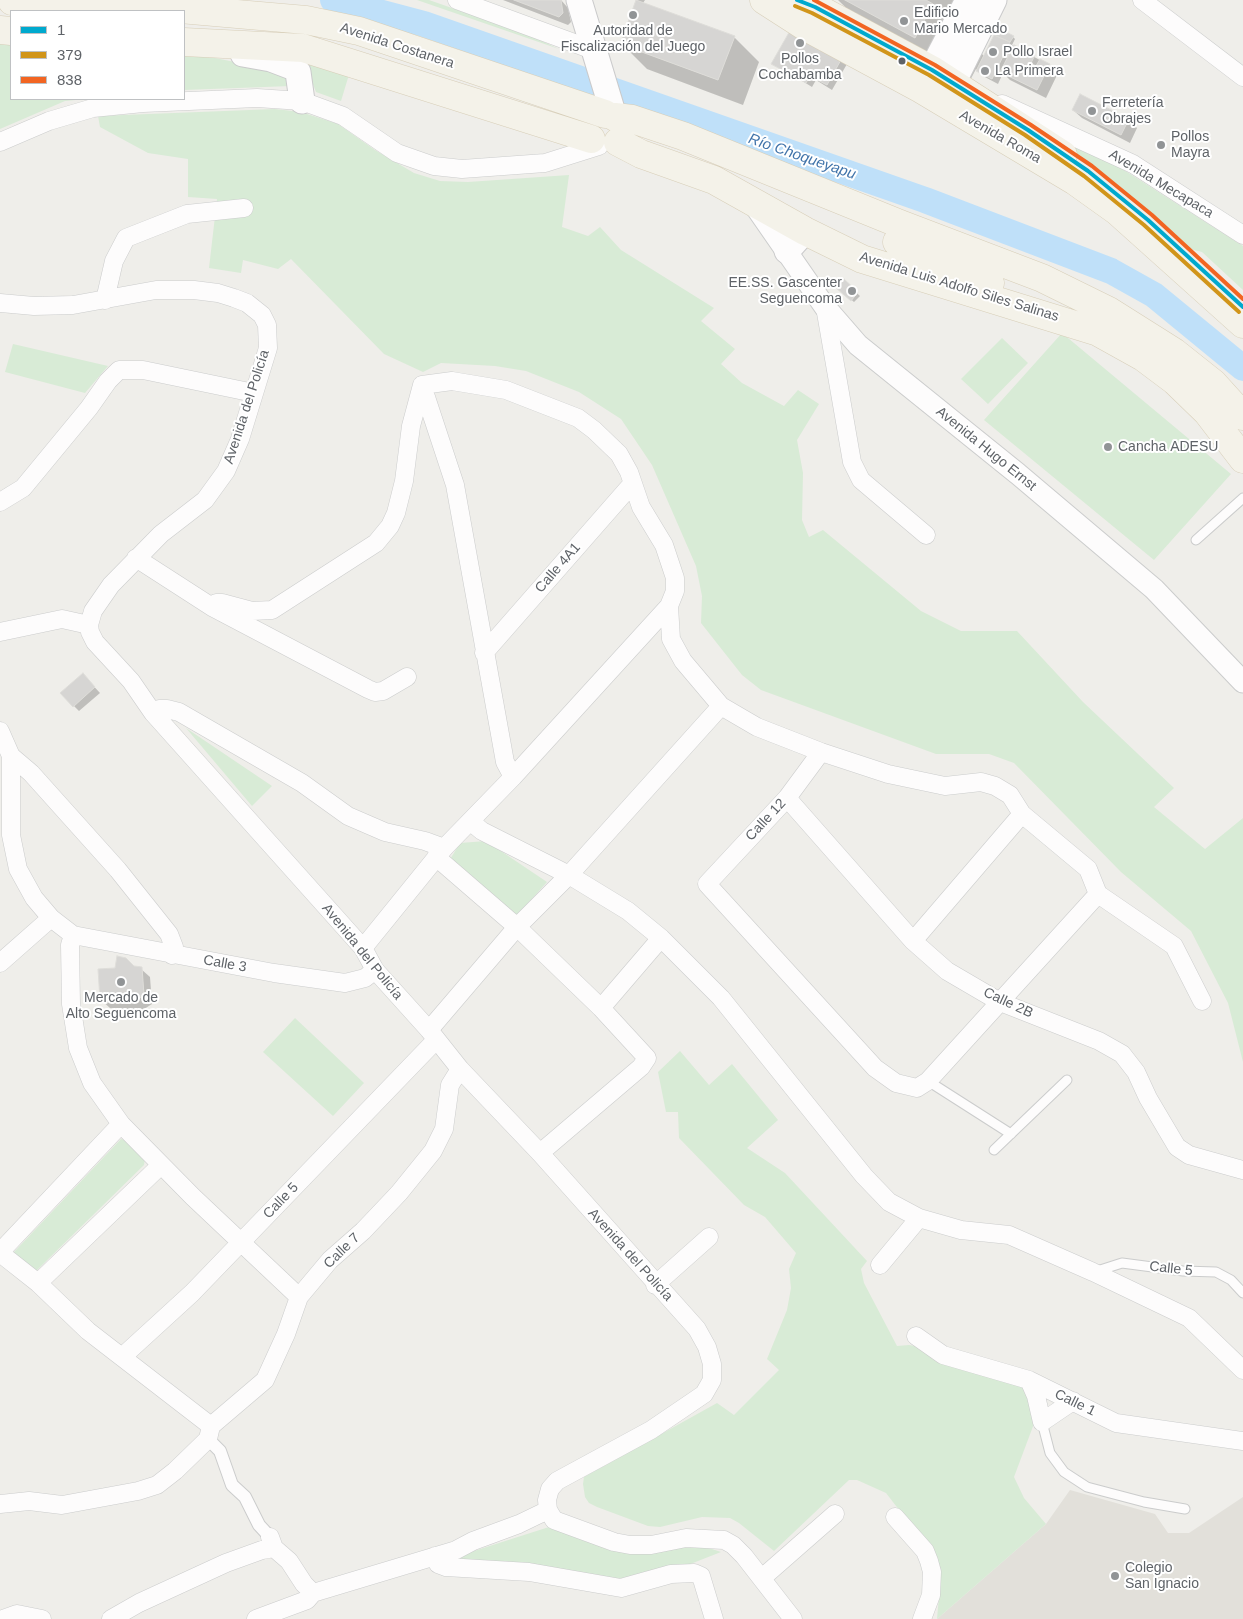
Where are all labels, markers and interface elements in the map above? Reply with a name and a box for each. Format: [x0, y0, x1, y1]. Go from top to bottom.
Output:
place label: Edificio Mario Mercado [914, 5, 1007, 38]
marker: Autoridad de Fiscalización del Juego [627, 9, 639, 21]
legend [10, 10, 185, 100]
marker: Edificio Mario Mercado [898, 15, 910, 27]
street label: Avenida Costanera [338, 20, 456, 72]
text: 1 [57, 21, 65, 38]
place label: Autoridad de Fiscalización del Juego [561, 23, 705, 56]
marker: Pollos Cochabamba [794, 37, 806, 49]
place label: Pollo Israel [1003, 44, 1072, 60]
text: 379 [57, 46, 82, 63]
marker: Pollo Israel [987, 46, 999, 58]
place label: Pollos Cochabamba [758, 51, 842, 84]
unlabelled marker [897, 56, 907, 66]
place label: La Primera [995, 63, 1063, 79]
marker: La Primera [979, 65, 991, 77]
text: 838 [57, 71, 82, 88]
place label: Ferretería Obrajes [1102, 95, 1163, 128]
marker: Ferretería Obrajes [1086, 105, 1098, 117]
street label: Avenida Roma [956, 107, 1044, 167]
place label: Pollos Mayra [1171, 129, 1210, 162]
water label: Río Choqueyapu [746, 130, 858, 184]
marker: Pollos Mayra [1155, 139, 1167, 151]
street label: Avenida Mecapaca [1106, 146, 1216, 222]
street label: Avenida Luis Adolfo Siles Salinas [857, 249, 1061, 325]
place label: EE.SS. Gascenter Seguencoma [728, 275, 842, 308]
marker: EE.SS. Gascenter Seguencoma [846, 285, 858, 297]
street label: Avenida del Policía [221, 348, 273, 466]
street label: Avenida Hugo Ernst [932, 403, 1040, 495]
place label: Cancha ADESU [1118, 439, 1218, 455]
marker: Cancha ADESU [1102, 441, 1114, 453]
street label: Calle 4A1 [532, 540, 584, 596]
street label: Calle 12 [742, 795, 790, 845]
street label: Avenida del Policía [318, 901, 406, 1003]
street label: Calle 3 [202, 952, 248, 976]
marker: Mercado de Alto Seguencoma [115, 976, 127, 988]
street label: Calle 2B [980, 984, 1036, 1022]
place label: Mercado de Alto Seguencoma [66, 990, 176, 1022]
street label: Calle 5 [260, 1179, 302, 1223]
street label: Avenida del Policía [584, 1205, 676, 1305]
street label: Calle 7 [320, 1230, 364, 1272]
street label: Calle 5 [1148, 1258, 1194, 1280]
street label: Calle 1 [1052, 1386, 1098, 1420]
place label: Colegio San Ignacio [1125, 1560, 1199, 1592]
marker: Colegio San Ignacio [1109, 1570, 1121, 1582]

